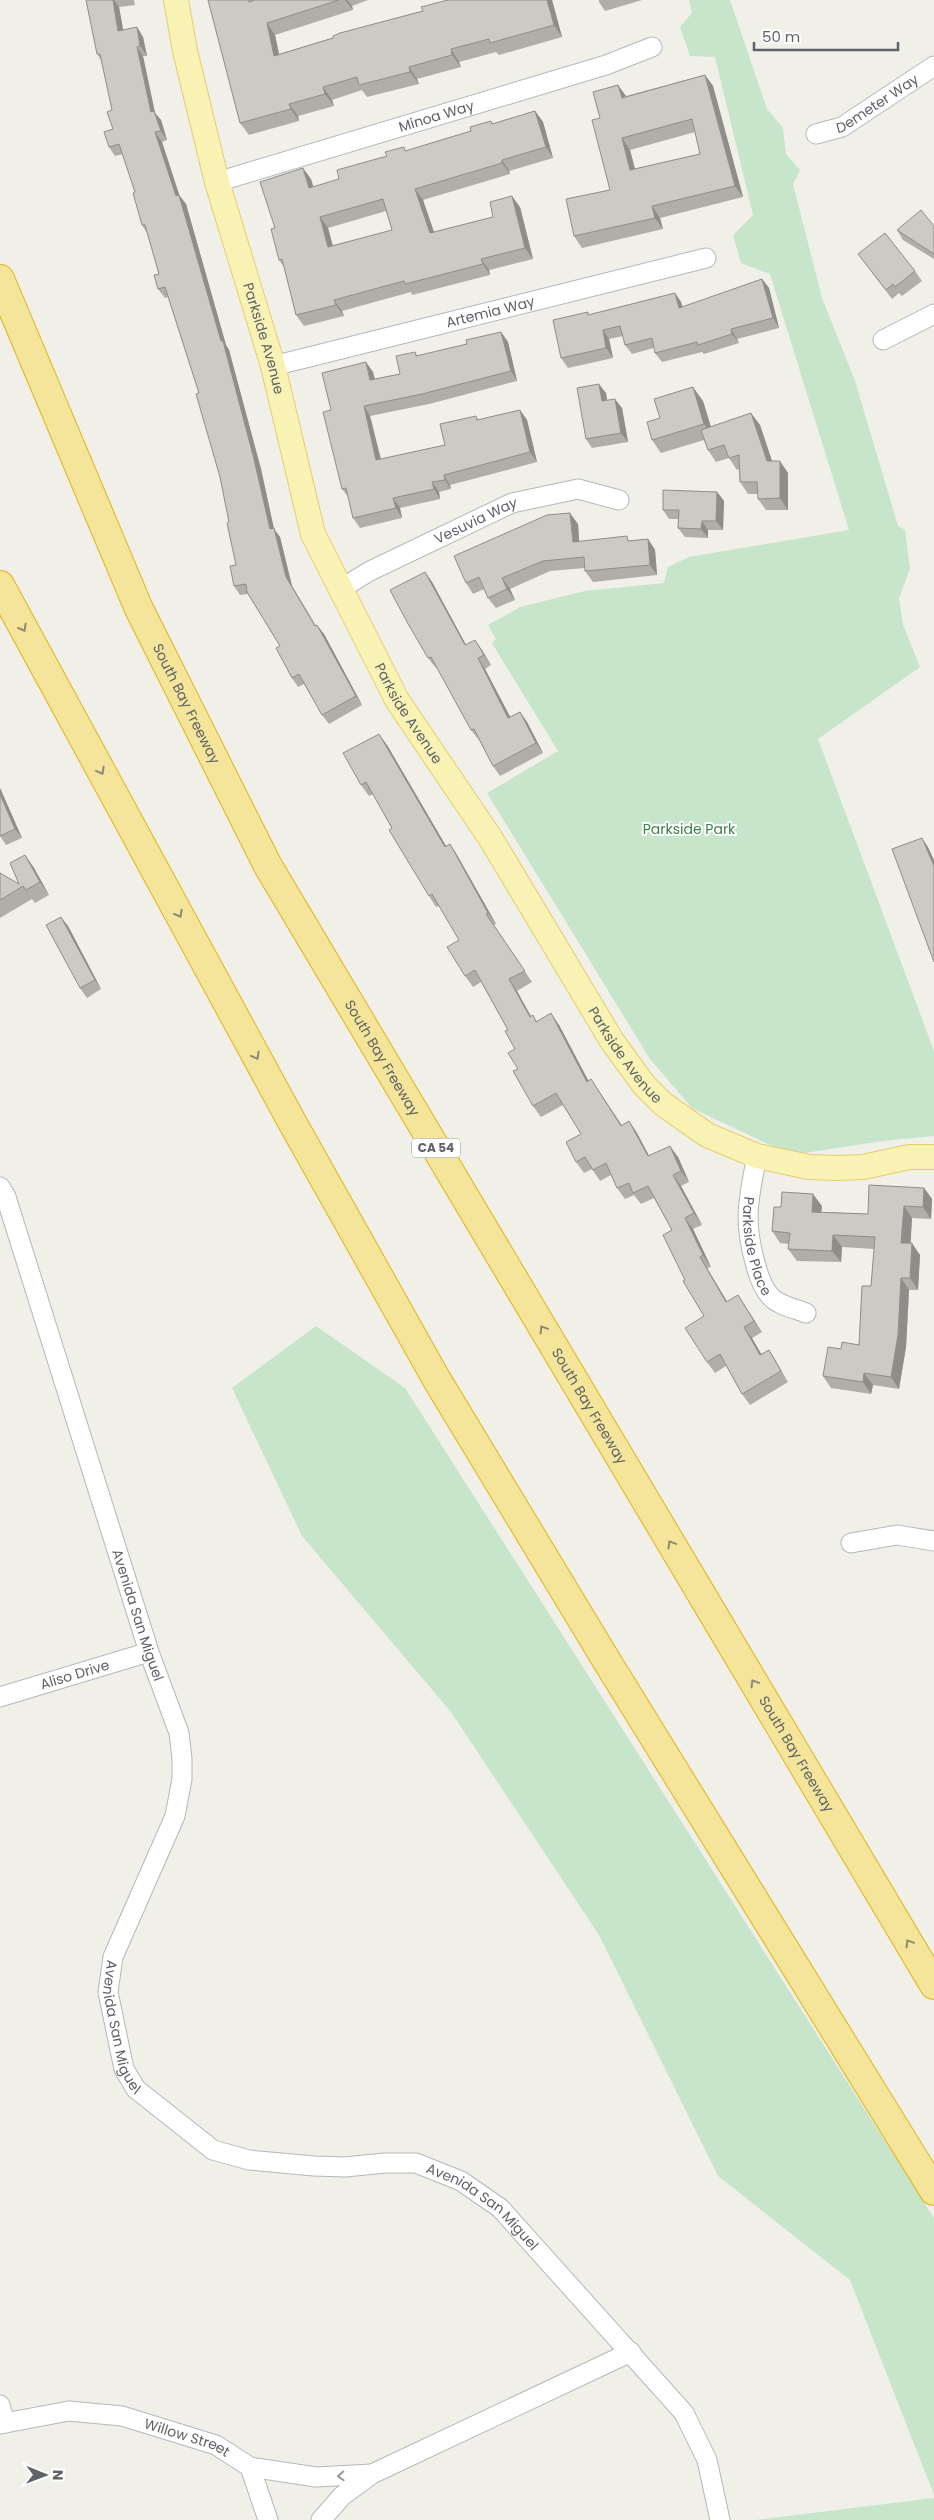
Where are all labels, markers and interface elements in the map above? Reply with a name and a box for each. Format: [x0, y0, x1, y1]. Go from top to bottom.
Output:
scale bar [754, 20, 898, 52]
text: 50 m [762, 26, 800, 47]
street label: Demeter Way [834, 69, 922, 138]
street label: Minoa Way [396, 95, 476, 137]
street label: Parkside Avenue [238, 280, 289, 397]
street label: Artemia Way [444, 291, 537, 332]
street label: Vesuvia Way [431, 492, 519, 549]
one-way arrow [17, 623, 27, 632]
street label: South Bay Freeway [148, 640, 225, 767]
street label: Parkside Avenue [370, 659, 447, 768]
one-way arrow [95, 766, 105, 775]
park label: Parkside Park [643, 819, 736, 839]
one-way arrow [172, 908, 182, 917]
street label: South Bay Freeway [340, 996, 425, 1120]
street label: Parkside Avenue [584, 1003, 667, 1108]
one-way arrow [250, 1051, 260, 1060]
road number: CA 54 [412, 1138, 460, 1158]
street label: Parkside Place [738, 1196, 777, 1300]
one-way arrow [540, 1326, 550, 1335]
street label: South Bay Freeway [547, 1344, 632, 1468]
one-way arrow [668, 1540, 678, 1549]
street label: Avenida San Miguel [107, 1547, 169, 1684]
street label: Aliso Drive [38, 1654, 112, 1694]
one-way arrow [751, 1680, 761, 1689]
street label: South Bay Freeway [754, 1692, 839, 1816]
one-way arrow [906, 1940, 916, 1949]
street label: Avenida San Miguel [98, 1959, 145, 2099]
street label: Avenida San Miguel [423, 2158, 543, 2255]
street label: Willow Street [142, 2413, 234, 2461]
north arrow [20, 2450, 70, 2500]
text: N [48, 2470, 68, 2481]
one-way arrow [337, 2470, 345, 2481]

